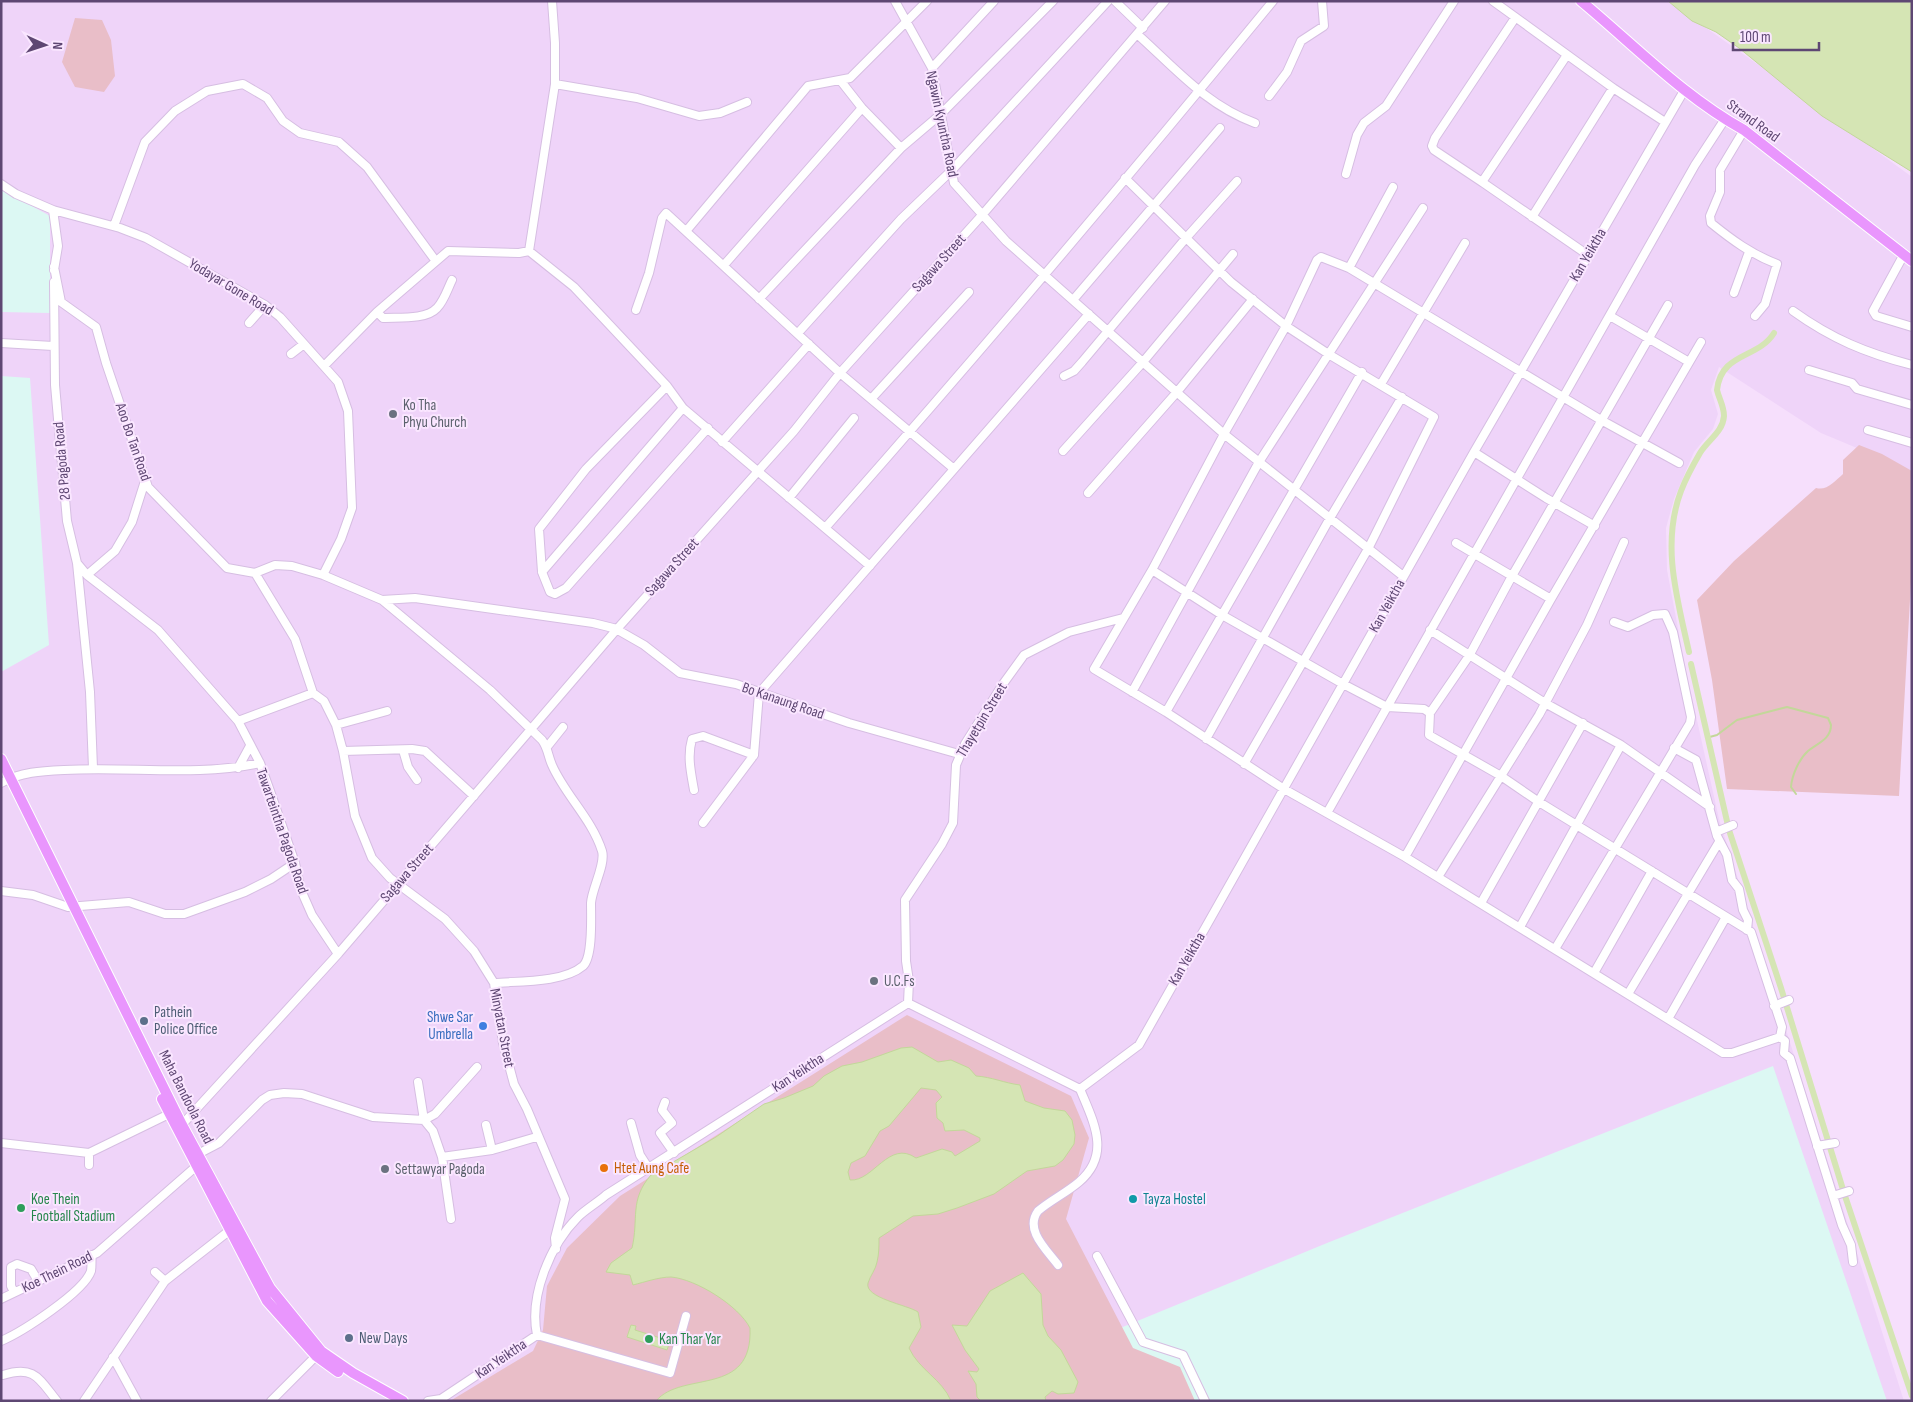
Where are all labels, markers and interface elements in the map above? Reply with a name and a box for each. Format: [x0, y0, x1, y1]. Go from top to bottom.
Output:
north arrow [20, 20, 70, 70]
scale bar [1733, 20, 1819, 52]
text: 100 m [1740, 28, 1771, 47]
text: N [49, 41, 66, 50]
street label: Ngawin Kyuntha Road [921, 69, 963, 179]
street label: Strand Road [1723, 95, 1783, 147]
street label: Kan Yeiktha [1565, 225, 1611, 285]
street label: Sagawa Street [908, 230, 970, 296]
street label: Yodayar Gone Road [185, 254, 277, 320]
place label: Ko Tha Phyu Church [403, 396, 467, 432]
street label: Aoo Bo Tan Road [110, 399, 155, 484]
marker: Ko Tha Phyu Church [387, 408, 399, 420]
street label: 28 Pagoda Road [49, 421, 75, 501]
street label: Sagawa Street [641, 534, 703, 600]
street label: Kan Yeiktha [1365, 576, 1410, 636]
street label: Bo Kanaung Road [739, 678, 827, 724]
street label: Thayetpin Street [952, 679, 1012, 761]
street label: Tawarteintha Pagoda Road [252, 766, 312, 896]
street label: Sagawa Street [376, 839, 438, 906]
street label: Kan Yeiktha [1164, 929, 1210, 989]
place label: U.C.Fs [884, 972, 915, 991]
marker: U.C.Fs [868, 975, 880, 987]
street label: Minyatan Street [485, 987, 519, 1070]
place label: Pathein Police Office [154, 1003, 218, 1039]
place label: Shwe Sar Umbrella [427, 1008, 474, 1044]
marker: Pathein Police Office [138, 1015, 150, 1027]
marker: Shwe Sar Umbrella [477, 1020, 489, 1032]
street label: Maha Bandoola Road [154, 1047, 218, 1147]
street label: Kan Yeiktha [768, 1049, 828, 1097]
place label: Htet Aung Cafe [614, 1159, 689, 1178]
place label: Settawyar Pagoda [395, 1160, 485, 1179]
marker: Htet Aung Cafe [598, 1162, 610, 1174]
marker: Settawyar Pagoda [379, 1163, 391, 1175]
place label: Koe Thein Football Stadium [31, 1190, 115, 1226]
place label: Tayza Hostel [1143, 1190, 1206, 1209]
marker: Tayza Hostel [1127, 1193, 1139, 1205]
marker: Koe Thein Football Stadium [15, 1202, 27, 1214]
street label: Koe Thein Road [19, 1247, 95, 1297]
place label: New Days [359, 1329, 408, 1348]
place label: Kan Thar Yar [659, 1330, 722, 1349]
marker: New Days [343, 1332, 355, 1344]
marker: Kan Thar Yar [643, 1333, 655, 1345]
street label: Kan Yeiktha [472, 1335, 531, 1383]

